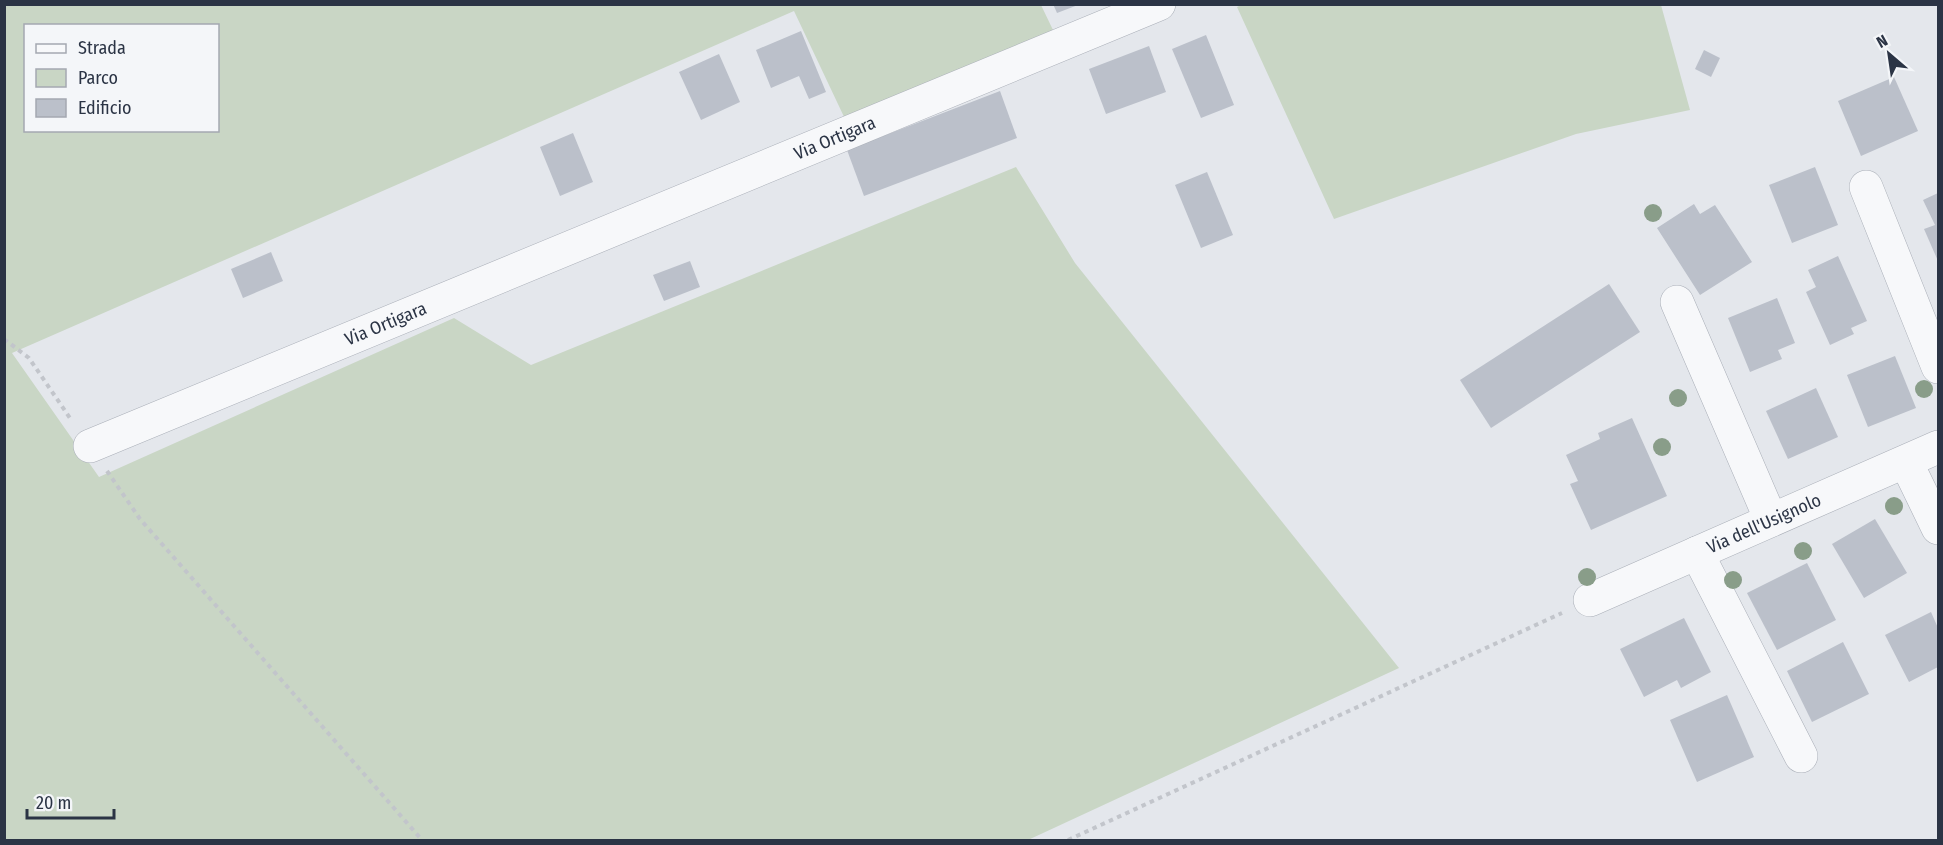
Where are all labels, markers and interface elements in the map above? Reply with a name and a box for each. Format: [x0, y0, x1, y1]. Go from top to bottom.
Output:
legend [24, 24, 219, 132]
north arrow [1859, 24, 1919, 84]
text: N [1873, 31, 1891, 52]
text: Strada [78, 37, 126, 59]
text: Parco [78, 67, 118, 89]
text: Edificio [78, 97, 131, 119]
street label: Via Ortigara [791, 111, 879, 165]
street label: Via Ortigara [342, 297, 430, 350]
street label: Via dell'Usignolo [1703, 489, 1824, 558]
scale bar [27, 782, 114, 820]
text: 20 m [36, 792, 71, 814]

